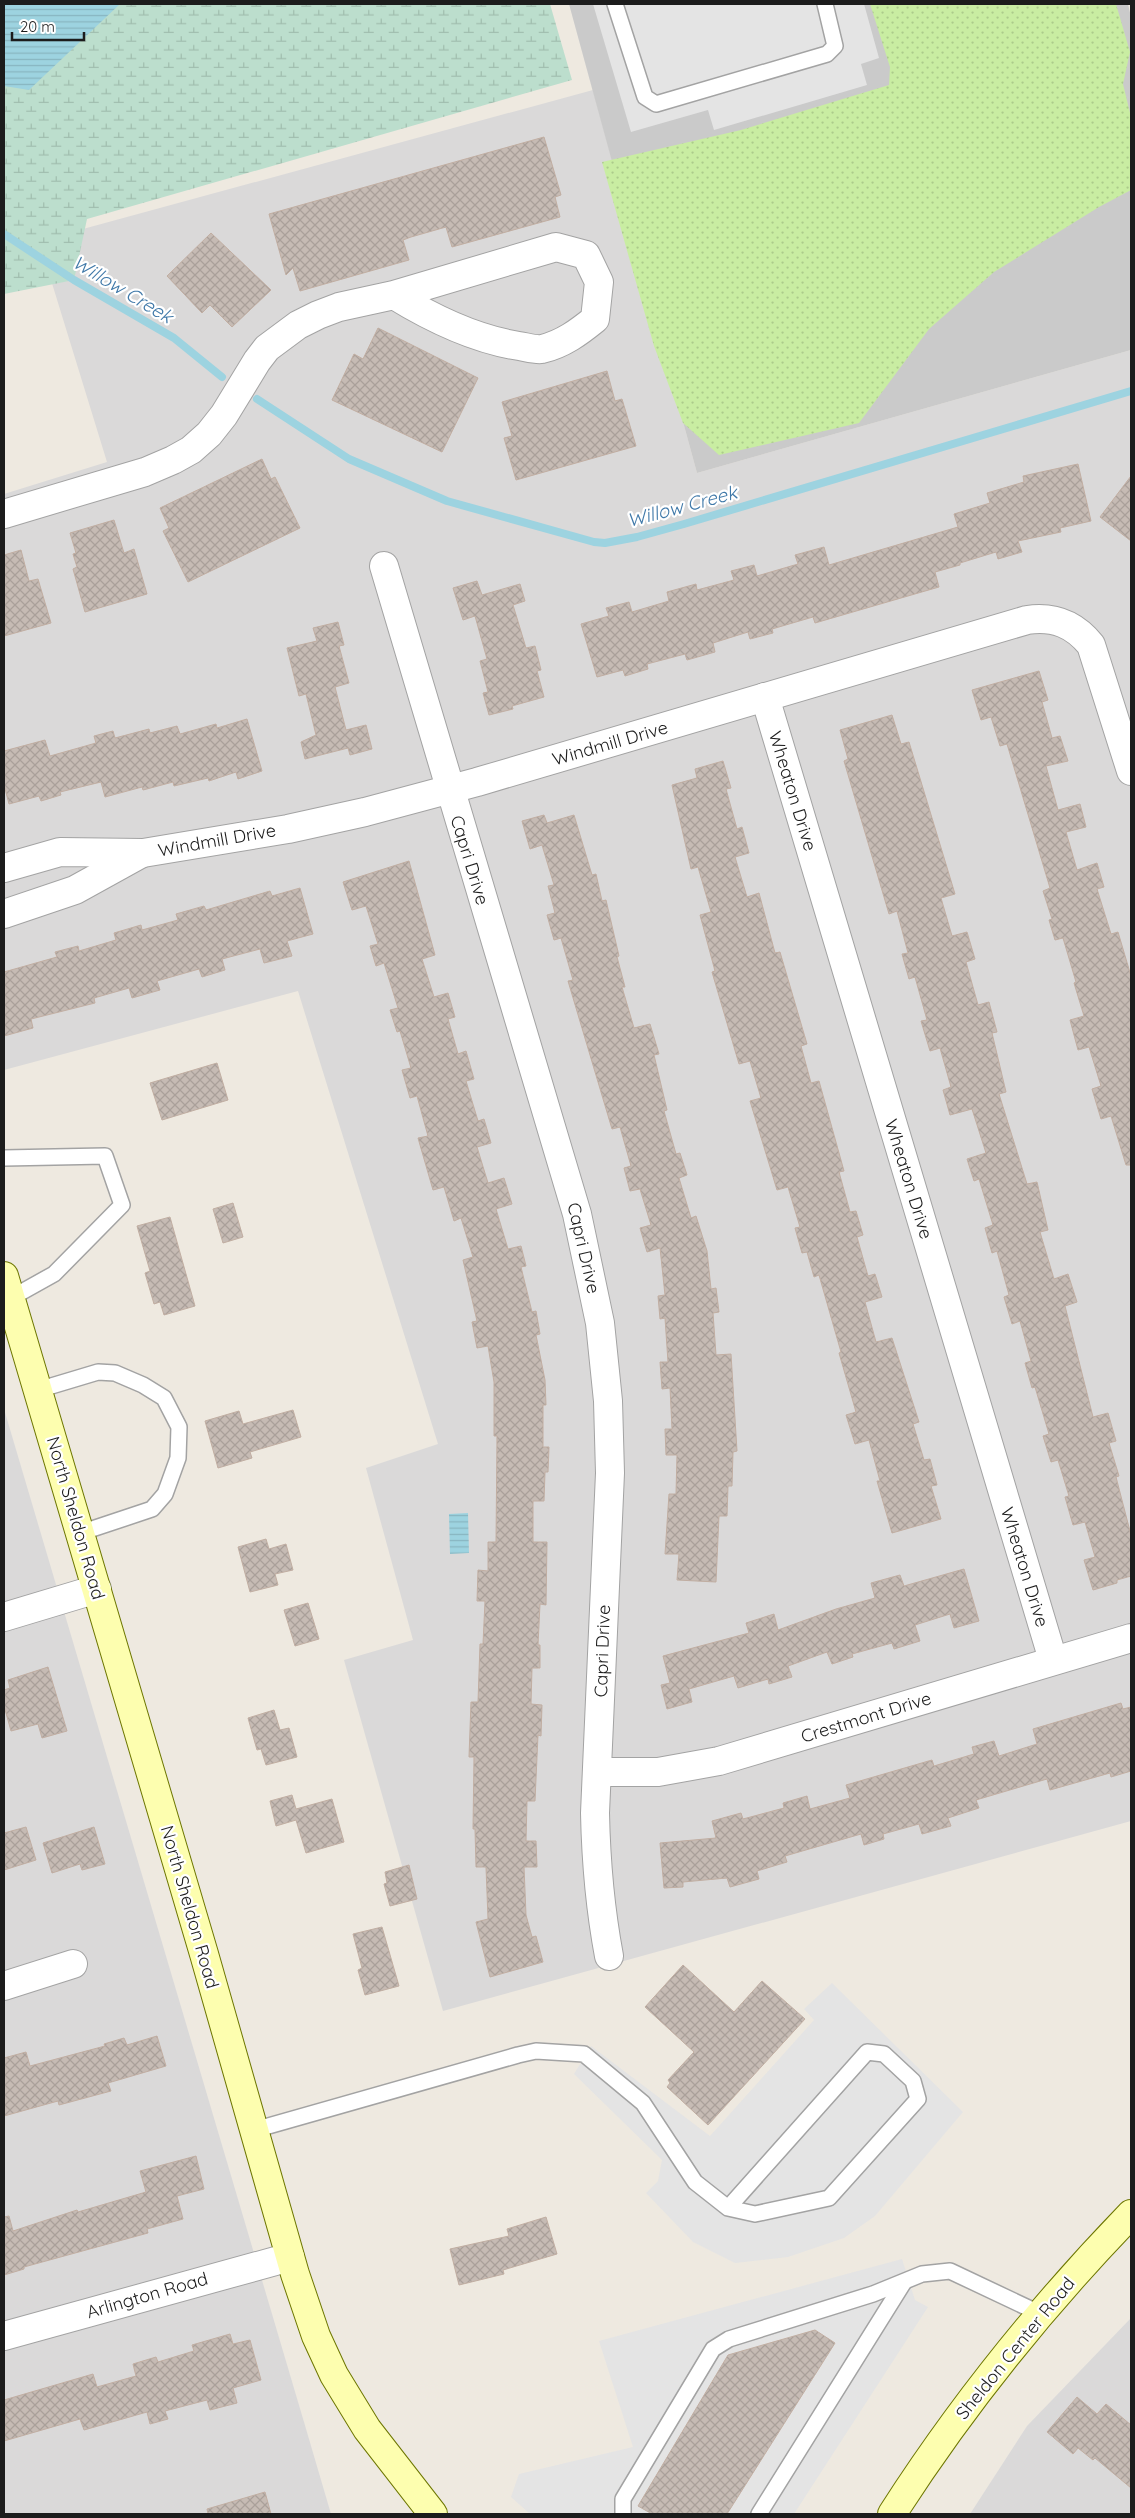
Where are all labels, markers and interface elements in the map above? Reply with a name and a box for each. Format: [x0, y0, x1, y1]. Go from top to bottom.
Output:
scale bar [12, 10, 85, 42]
text: 20 m [20, 17, 55, 36]
water label: Willow Creek [68, 250, 179, 329]
water label: Willow Creek [624, 479, 741, 532]
street label: Windmill Drive [549, 715, 671, 771]
street label: Wheaton Drive [764, 728, 822, 854]
street label: Capri Drive [445, 812, 495, 908]
street label: Windmill Drive [156, 818, 278, 862]
street label: Wheaton Drive [880, 1116, 938, 1242]
street label: Capri Drive [562, 1200, 606, 1296]
street label: North Sheldon Road [42, 1434, 110, 1602]
street label: Wheaton Drive [996, 1504, 1054, 1630]
street label: Capri Drive [589, 1604, 615, 1698]
street label: Crestmont Drive [798, 1686, 934, 1748]
street label: North Sheldon Road [156, 1823, 224, 1991]
street label: Arlington Road [84, 2267, 210, 2323]
street label: Sheldon Center Road [950, 2272, 1080, 2424]

